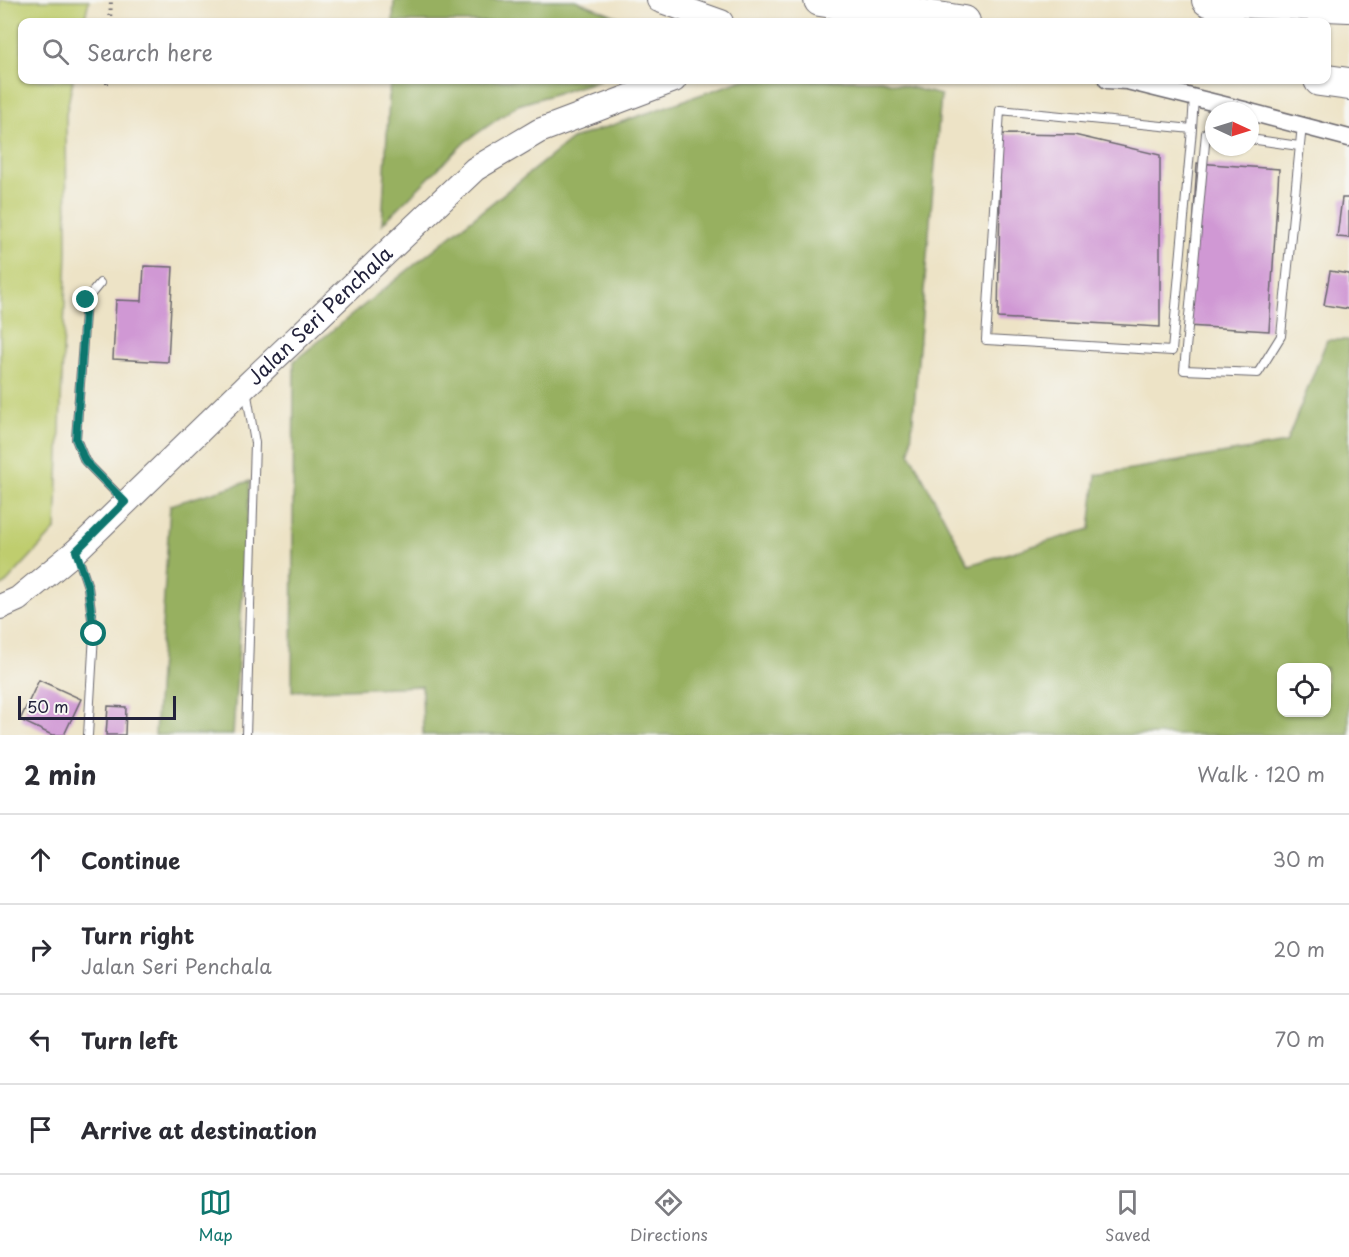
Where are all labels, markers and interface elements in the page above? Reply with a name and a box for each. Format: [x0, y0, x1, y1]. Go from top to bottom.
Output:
search box [18, 18, 1331, 84]
icon: search [39, 35, 72, 68]
text: Search here [87, 35, 213, 68]
north arrow [1205, 102, 1259, 156]
street label: Jalan Seri Penchala [240, 238, 399, 392]
route end [72, 286, 98, 312]
route start [80, 620, 106, 646]
map controls [1277, 663, 1331, 717]
button: locate [1277, 663, 1331, 717]
scale bar [18, 693, 176, 720]
text: 50 m [27, 694, 68, 718]
text: 2 min [24, 755, 97, 794]
text: Walk · 120 m [1197, 759, 1325, 789]
icon: ahead [24, 843, 57, 876]
text: Continue [81, 843, 180, 876]
text: 30 m [1272, 844, 1325, 874]
text: Turn right [81, 918, 194, 951]
icon: right [24, 933, 57, 966]
text: 20 m [1273, 934, 1325, 964]
text: Jalan Seri Penchala [81, 951, 272, 981]
icon: left [24, 1023, 57, 1056]
text: Turn left [81, 1023, 178, 1056]
text: 70 m [1275, 1024, 1325, 1054]
icon: arrive [24, 1113, 57, 1146]
text: Arrive at destination [81, 1113, 317, 1146]
tab: Map [199, 1186, 233, 1246]
tab: Directions [630, 1186, 708, 1246]
tab: Saved [1105, 1186, 1150, 1246]

